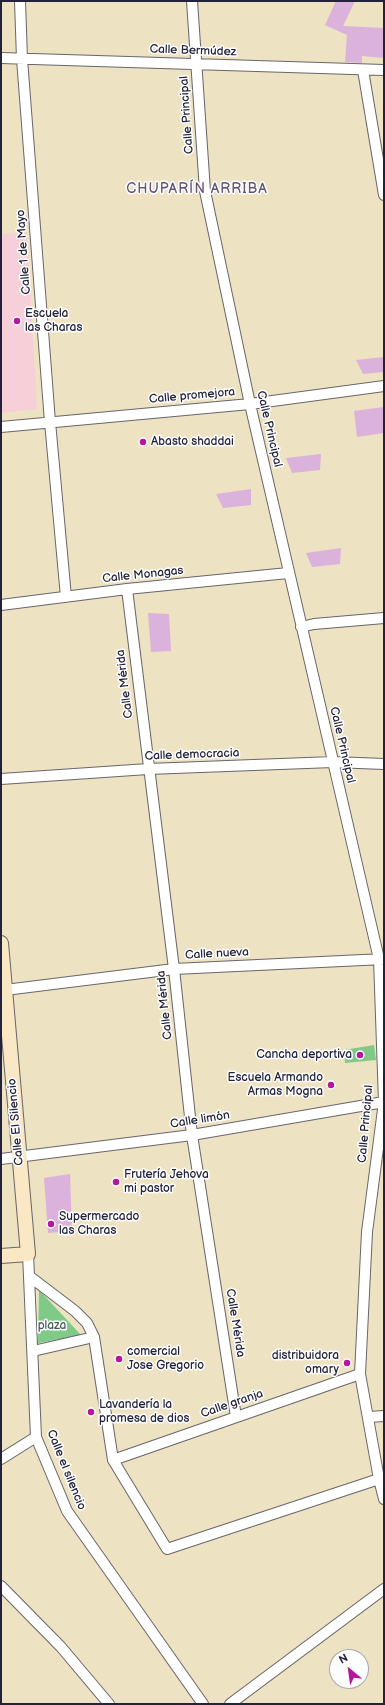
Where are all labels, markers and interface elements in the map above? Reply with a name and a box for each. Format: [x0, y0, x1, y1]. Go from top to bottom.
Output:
street label: Calle Bermúdez [149, 42, 237, 60]
street label: Calle Principal [177, 76, 197, 154]
district label: CHUPARÍN ARRIBA [126, 181, 268, 197]
street label: Calle 1 de Mayo [14, 209, 34, 295]
place label: Escuela las Charas [25, 307, 82, 335]
marker: Escuela las Charas [12, 316, 22, 326]
street label: Calle promejora [148, 385, 236, 407]
street label: Calle Principal [253, 389, 285, 469]
place label: Abasto shaddai [151, 435, 234, 449]
marker: Abasto shaddai [138, 437, 148, 447]
street label: Calle Monagas [102, 564, 184, 586]
street label: Calle Mérida [114, 649, 136, 719]
street label: Calle Principal [326, 705, 358, 785]
street label: Calle democracia [144, 746, 240, 764]
street label: Calle nueva [185, 945, 249, 963]
street label: Calle Mérida [154, 970, 176, 1040]
place label: Cancha deportiva [256, 1048, 352, 1062]
marker: Cancha deportiva [355, 1050, 365, 1060]
place label: Escuela Armando Armas Mogna [228, 1071, 323, 1099]
street label: Calle El Silencio [5, 1078, 27, 1166]
marker: Escuela Armando Armas Mogna [326, 1080, 336, 1090]
street label: Calle Principal [355, 1085, 377, 1163]
street label: Calle limón [169, 1108, 231, 1132]
place label: Frutería Jehova mi pastor [124, 1168, 209, 1196]
marker: Frutería Jehova mi pastor [111, 1177, 121, 1187]
place label: Supermercado las Charas [59, 1210, 139, 1238]
marker: Supermercado las Charas [46, 1219, 56, 1229]
street label: Calle Mérida [222, 1288, 248, 1358]
park label: plaza [38, 1319, 66, 1333]
place label: comercial Jose Gregorio [127, 1345, 204, 1373]
place label: distribuidora omary [272, 1349, 339, 1377]
marker: comercial Jose Gregorio [114, 1354, 124, 1364]
marker: distribuidora omary [342, 1358, 352, 1368]
street label: Calle granja [199, 1387, 265, 1421]
place label: Lavandería la promesa de dios [99, 1398, 190, 1426]
marker: Lavandería la promesa de dios [86, 1407, 96, 1417]
street label: Calle el silencio [43, 1428, 89, 1512]
north arrow [329, 1649, 369, 1689]
text: N [337, 1651, 350, 1667]

